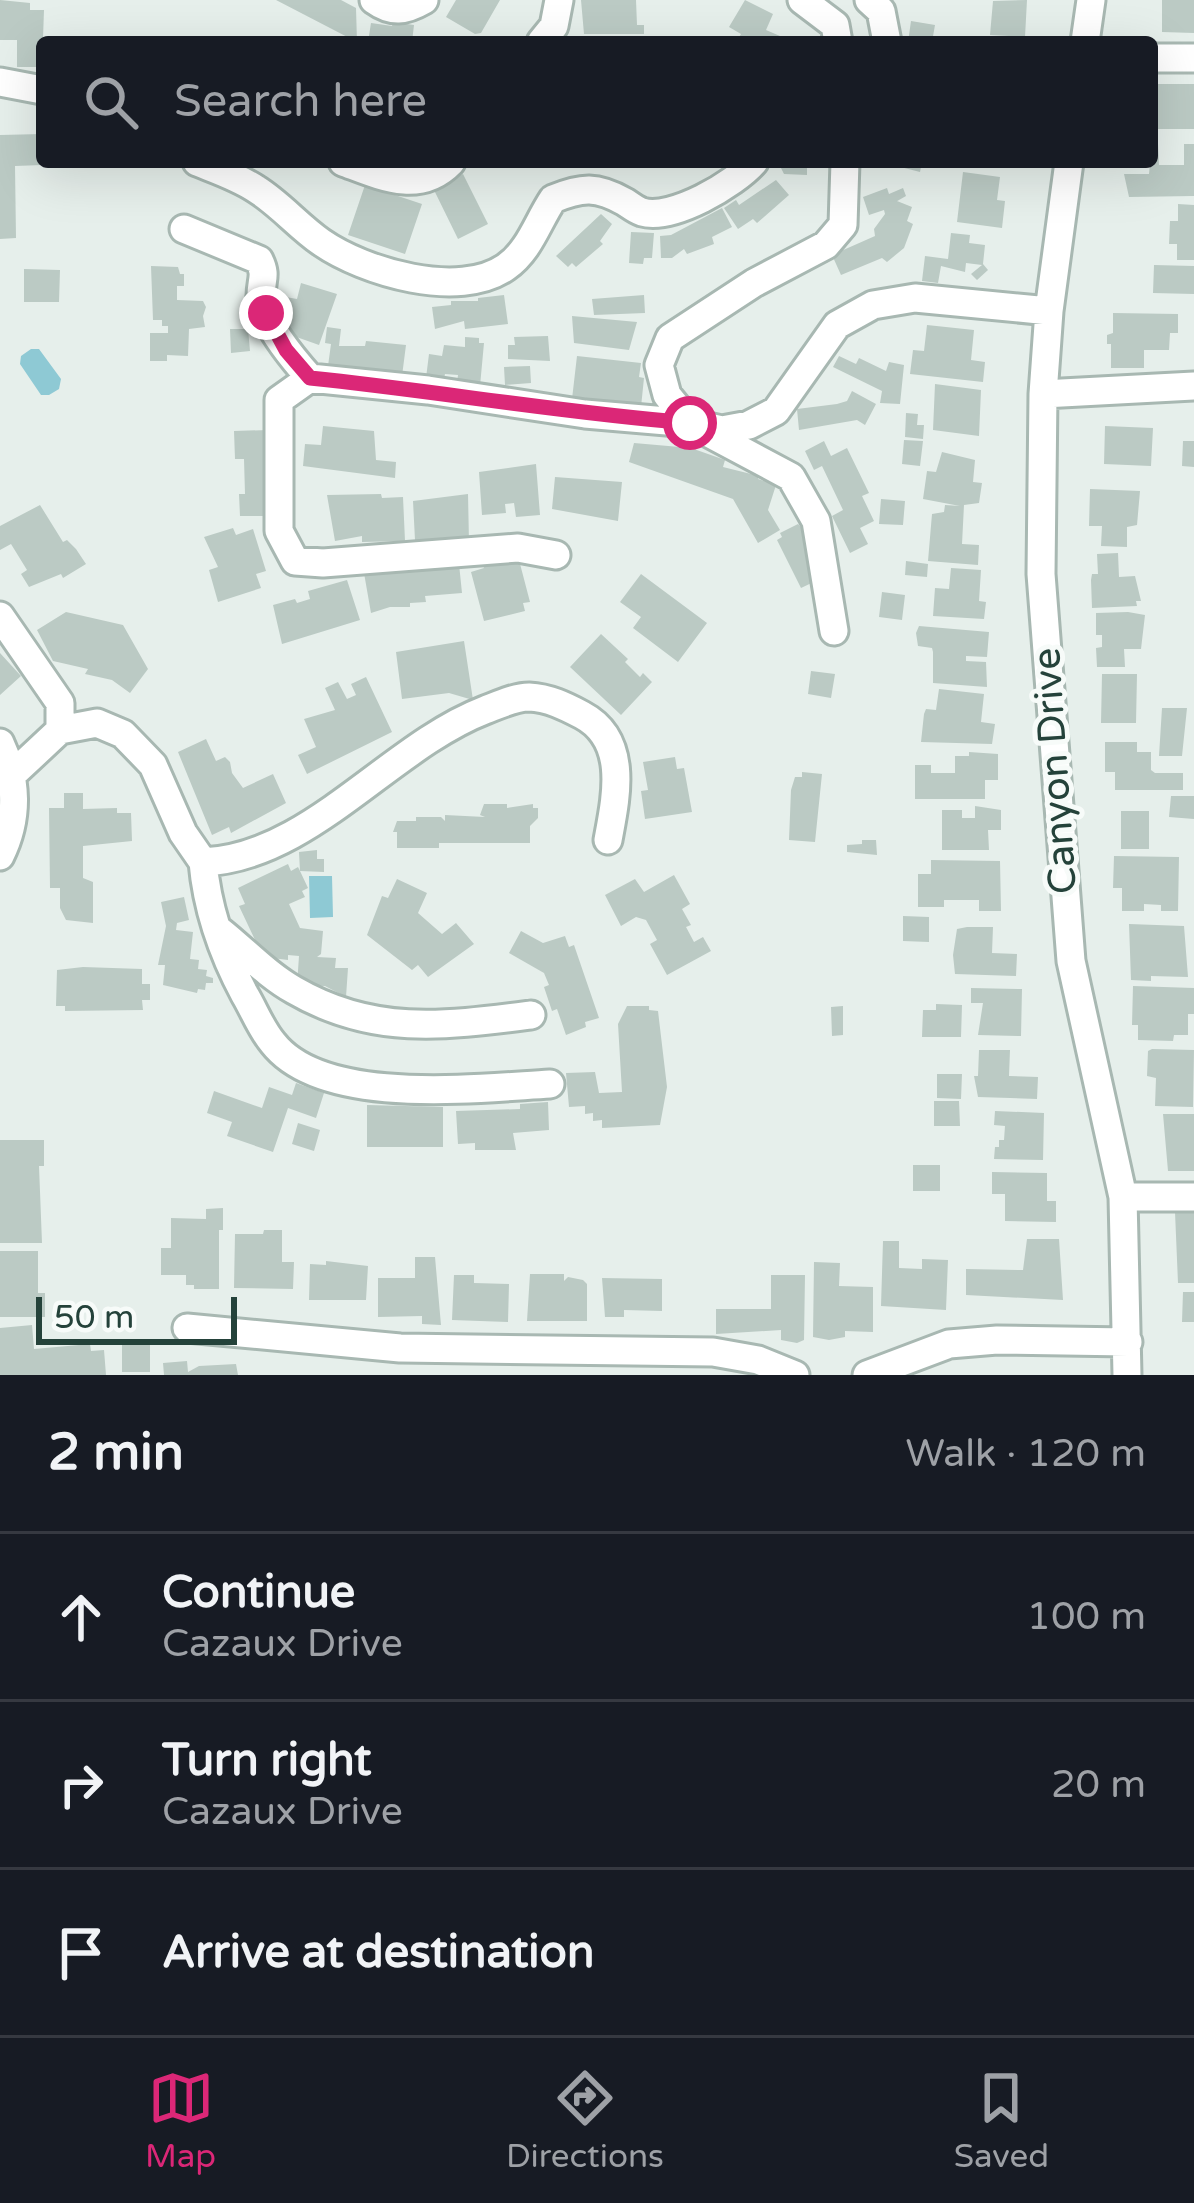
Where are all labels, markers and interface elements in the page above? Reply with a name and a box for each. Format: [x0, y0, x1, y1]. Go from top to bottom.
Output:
search box [36, 36, 1158, 168]
icon: search [78, 69, 144, 135]
text: Search here [174, 75, 427, 129]
route end [239, 286, 293, 340]
route start [663, 396, 717, 450]
street label: Canyon Drive [1023, 646, 1087, 896]
scale bar [36, 1291, 237, 1344]
text: 50 m [54, 1298, 134, 1337]
text: 2 min [48, 1422, 184, 1484]
text: Walk · 120 m [905, 1430, 1146, 1477]
text: Continue [162, 1566, 355, 1620]
icon: ahead [48, 1584, 114, 1650]
text: 100 m [1027, 1593, 1146, 1640]
text: Cazaux Drive [162, 1620, 403, 1667]
text: Turn right [162, 1734, 371, 1788]
icon: right [48, 1752, 114, 1818]
text: 20 m [1051, 1761, 1146, 1808]
text: Cazaux Drive [162, 1788, 403, 1835]
icon: arrive [48, 1920, 114, 1986]
text: Arrive at destination [162, 1926, 594, 1980]
tab: Map [145, 2065, 216, 2176]
tab: Directions [506, 2065, 664, 2176]
tab: Saved [954, 2065, 1049, 2176]

